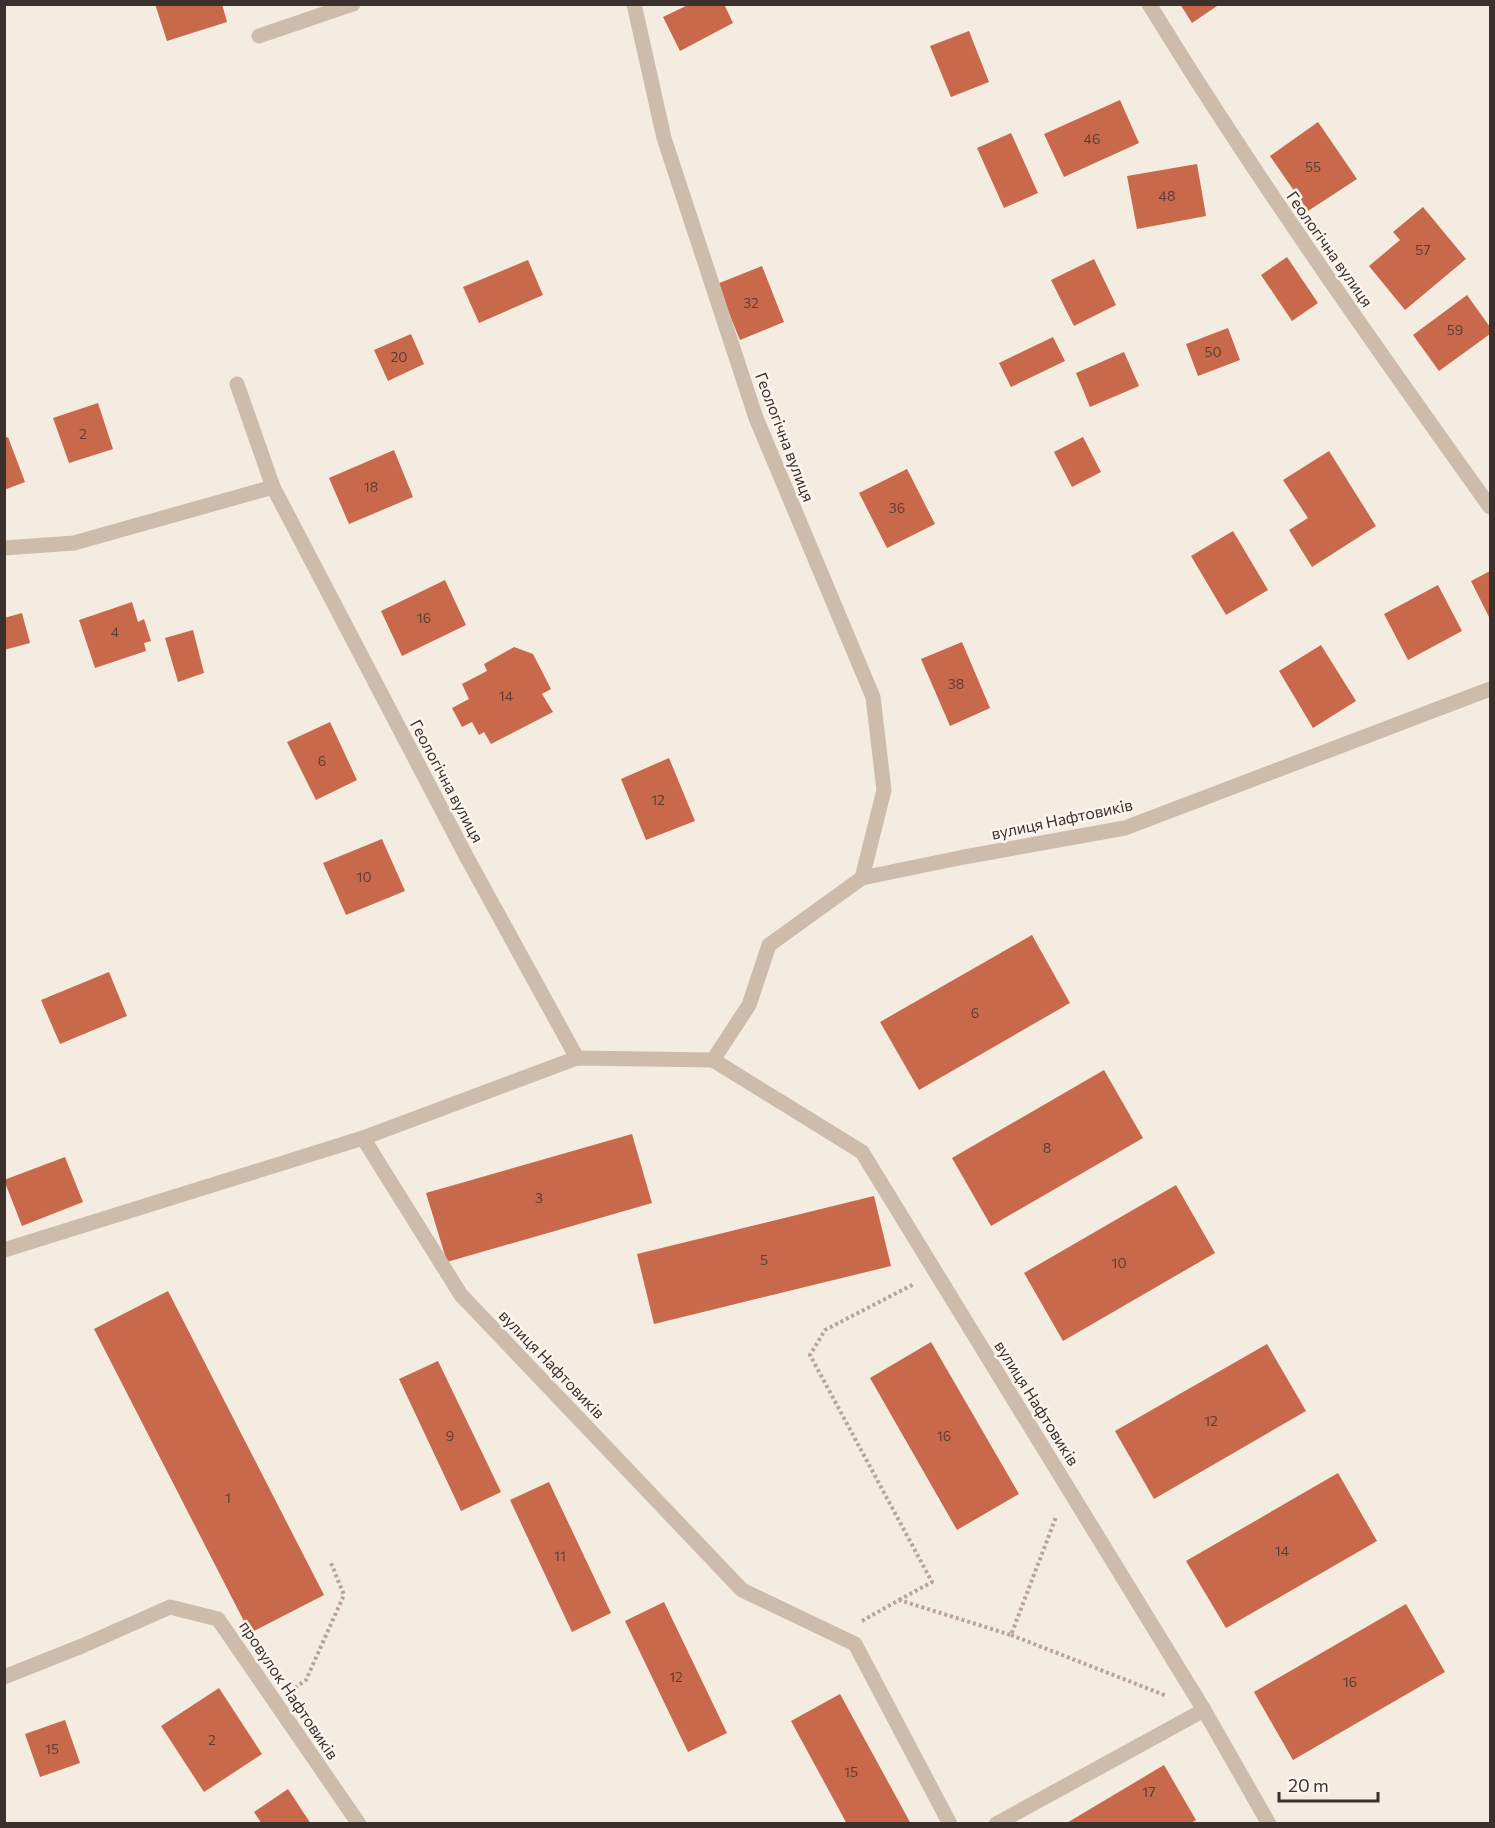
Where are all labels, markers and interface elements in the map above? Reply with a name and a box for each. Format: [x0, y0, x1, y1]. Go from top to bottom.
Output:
house number: 46 [1084, 130, 1100, 147]
house number: 55 [1305, 158, 1321, 175]
house number: 48 [1159, 187, 1175, 204]
street label: Геологічна вулиця [1283, 187, 1377, 310]
house number: 57 [1415, 241, 1431, 258]
house number: 32 [743, 294, 759, 311]
house number: 59 [1447, 321, 1463, 338]
house number: 50 [1204, 343, 1222, 360]
house number: 20 [391, 348, 407, 365]
street label: Геологічна вулиця [752, 370, 819, 504]
house number: 2 [79, 425, 87, 442]
house number: 18 [364, 478, 378, 495]
house number: 36 [889, 499, 905, 516]
house number: 16 [417, 609, 431, 626]
house number: 4 [111, 623, 120, 640]
house number: 38 [948, 675, 964, 692]
house number: 14 [499, 687, 514, 704]
street label: Геологічна вулиця [407, 716, 488, 846]
house number: 6 [318, 752, 326, 769]
house number: 12 [651, 791, 665, 808]
street label: вулиця Нафтовиків [990, 794, 1134, 843]
house number: 10 [356, 868, 372, 885]
house number: 6 [971, 1004, 979, 1021]
house number: 8 [1043, 1139, 1051, 1156]
house number: 3 [535, 1189, 543, 1206]
house number: 5 [760, 1251, 768, 1268]
house number: 10 [1111, 1254, 1127, 1271]
street label: вулиця Нафтовиків [496, 1305, 609, 1422]
street label: вулиця Нафтовиків [991, 1337, 1084, 1469]
house number: 12 [1204, 1412, 1218, 1429]
house number: 9 [446, 1427, 454, 1444]
house number: 16 [937, 1427, 951, 1444]
house number: 1 [225, 1489, 231, 1506]
house number: 14 [1275, 1542, 1290, 1559]
house number: 11 [554, 1547, 566, 1564]
street label: провулок Нафтовиків [236, 1617, 343, 1763]
house number: 12 [669, 1668, 683, 1685]
house number: 16 [1343, 1673, 1357, 1690]
house number: 2 [208, 1731, 216, 1748]
house number: 15 [45, 1740, 59, 1757]
house number: 15 [844, 1763, 858, 1780]
scale bar [1279, 1765, 1378, 1803]
text: 20 m [1288, 1774, 1329, 1796]
house number: 17 [1142, 1783, 1156, 1800]

